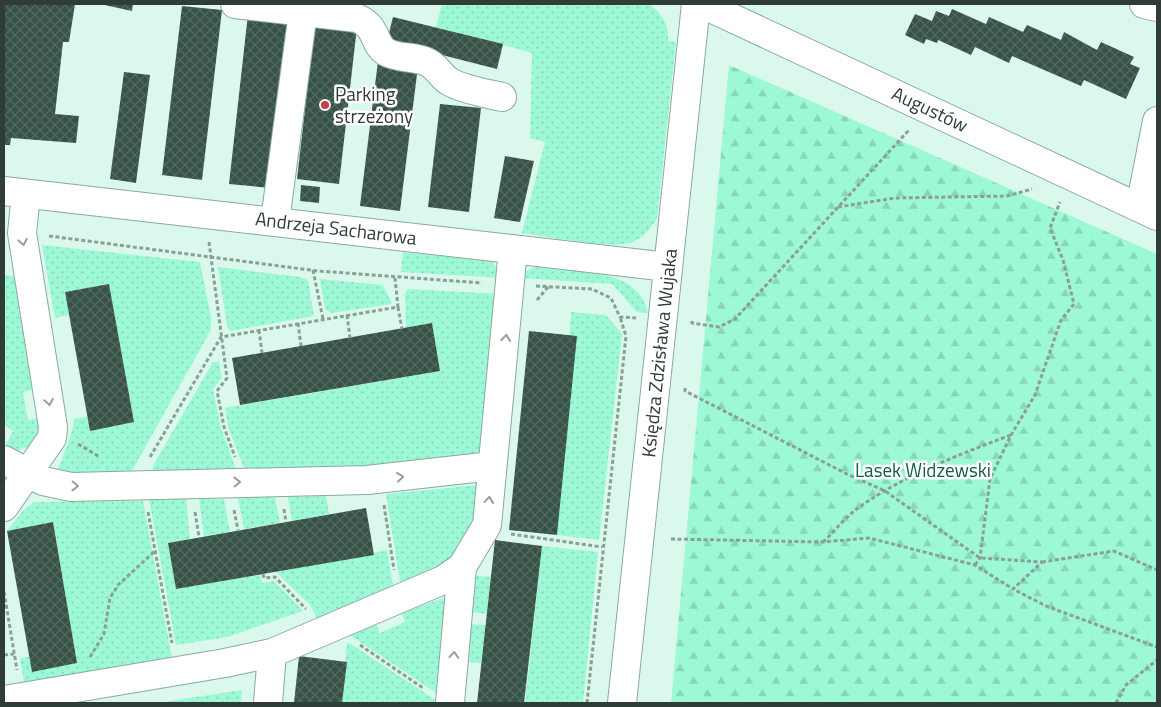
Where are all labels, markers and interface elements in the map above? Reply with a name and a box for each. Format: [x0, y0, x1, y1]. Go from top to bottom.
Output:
street label: Augustów [887, 78, 973, 139]
place label: Parking strzeżony [335, 79, 413, 130]
marker: Parking strzeżony [319, 99, 331, 111]
street label: Andrzeja Sacharowa [254, 203, 419, 252]
one-way arrow [18, 237, 28, 246]
street label: Księdza Zdzisława Wujaka [633, 247, 684, 459]
one-way arrow [500, 334, 511, 342]
one-way arrow [44, 398, 54, 407]
park label: Lasek Widzewski [855, 455, 991, 484]
one-way arrow [396, 472, 404, 483]
one-way arrow [234, 477, 242, 487]
one-way arrow [72, 481, 79, 491]
one-way arrow [483, 495, 494, 503]
one-way arrow [448, 650, 459, 658]

